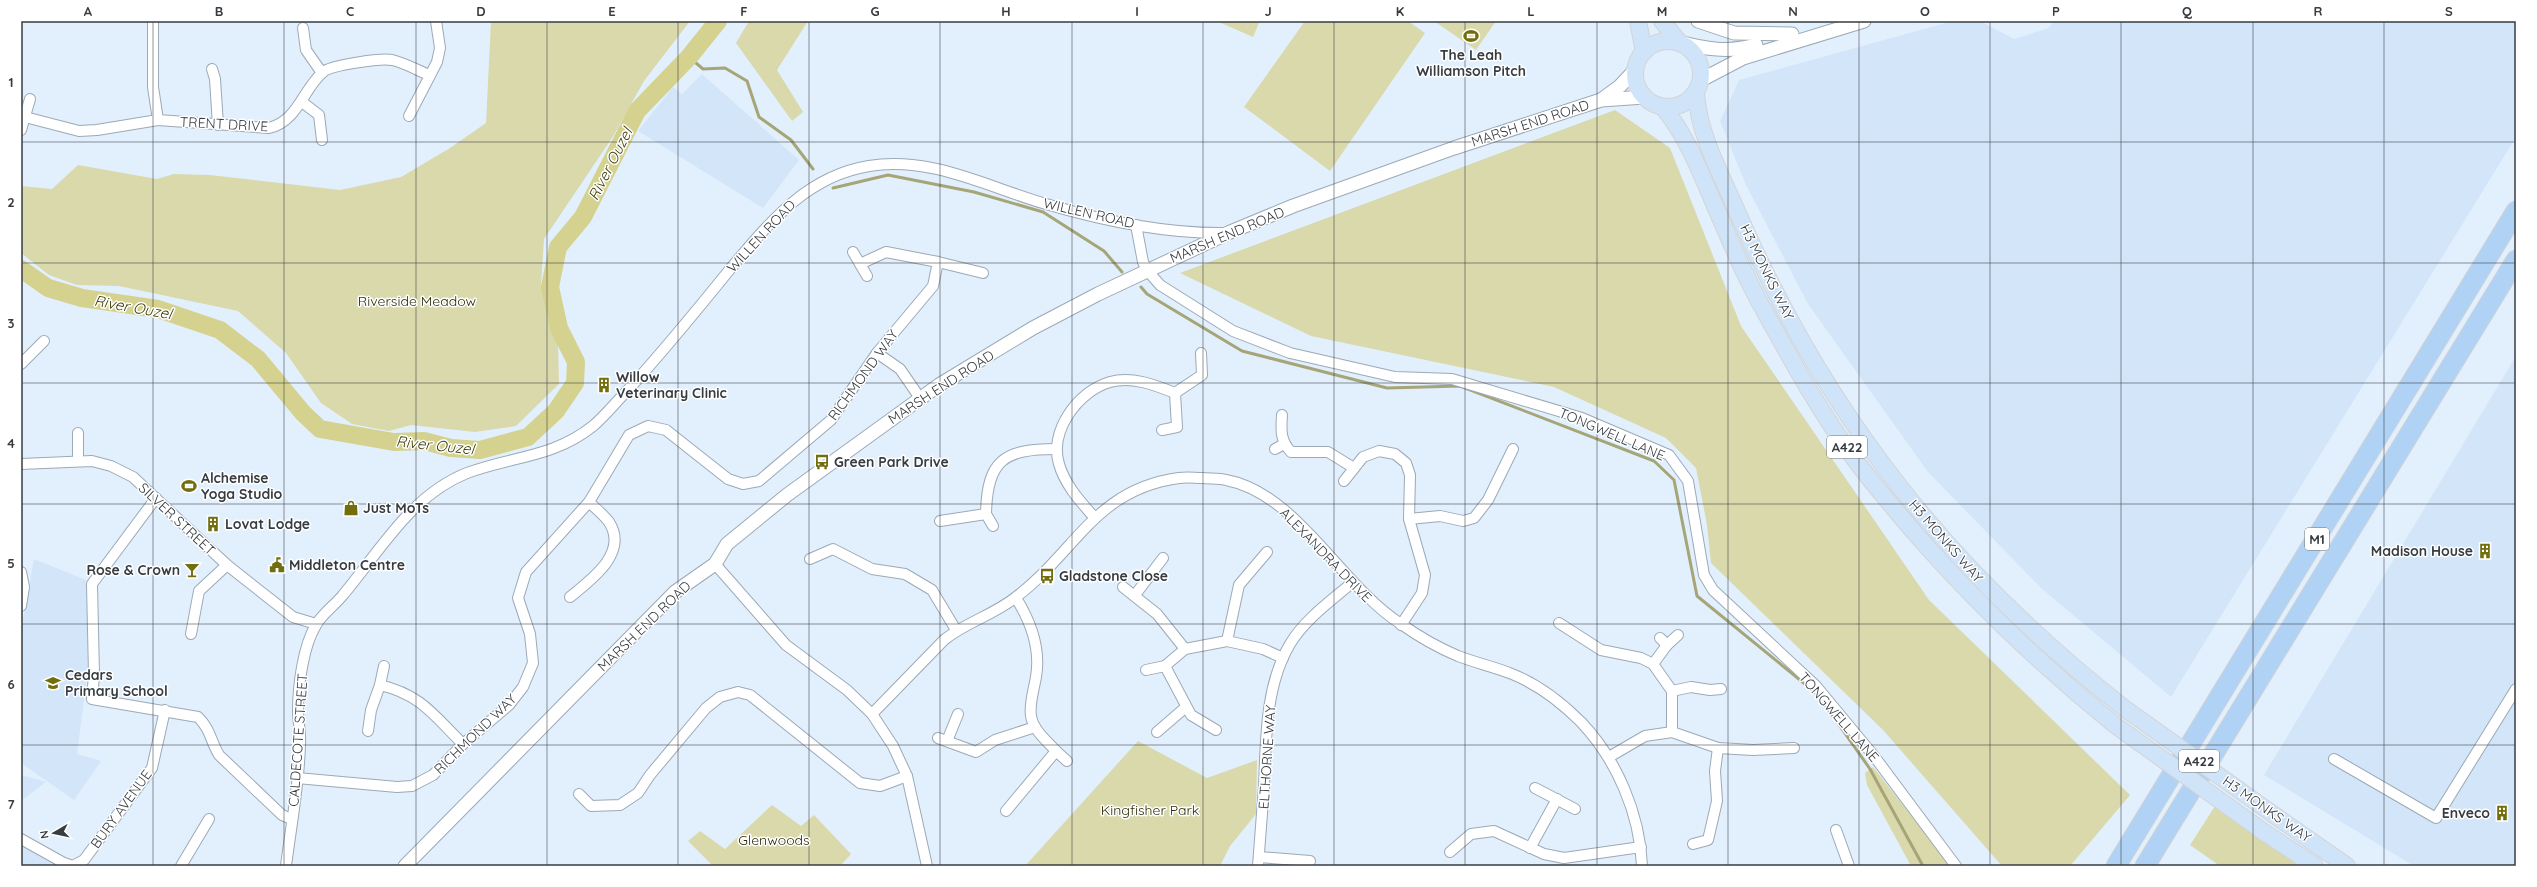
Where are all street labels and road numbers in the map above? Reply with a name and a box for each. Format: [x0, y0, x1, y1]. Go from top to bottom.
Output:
street label: MARSH END ROAD [1469, 95, 1591, 151]
street label: TRENT DRIVE [179, 113, 269, 135]
street label: WILLEN ROAD [1042, 194, 1136, 232]
street label: WILLEN ROAD [723, 196, 799, 276]
street label: MARSH END ROAD [1167, 203, 1287, 267]
street label: H3 MONKS WAY [1736, 221, 1798, 323]
street label: RICHMOND WAY [824, 326, 902, 424]
street label: MARSH END ROAD [885, 346, 997, 428]
street label: TONGWELL LANE [1556, 404, 1668, 464]
road number: A422 [1827, 436, 1867, 458]
street label: SILVER STREET [135, 479, 219, 559]
street label: H3 MONKS WAY [1905, 496, 1987, 586]
street label: ALEXANDRA DRIVE [1276, 504, 1376, 606]
road number: M1 [2305, 528, 2329, 550]
street label: MARSH END ROAD [594, 577, 694, 675]
street label: TONGWELL LANE [1795, 668, 1883, 766]
street label: CALDECOTE STREET [284, 673, 312, 807]
street label: RICHMOND WAY [430, 690, 520, 778]
street label: ELTHORNE WAY [1254, 704, 1280, 810]
road number: A422 [2179, 750, 2219, 772]
street label: BURY AVENUE [86, 766, 156, 852]
street label: H3 MONKS WAY [2219, 772, 2315, 846]

